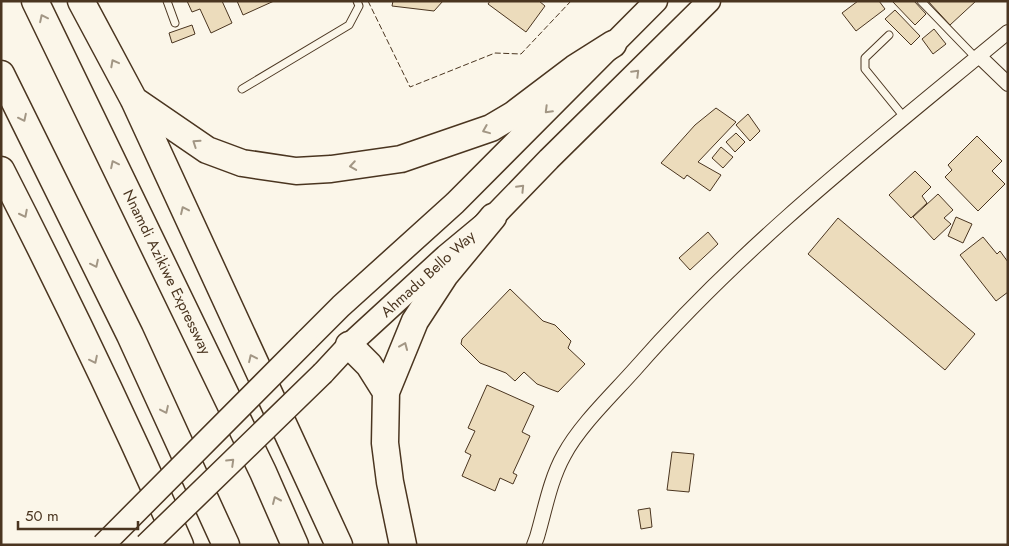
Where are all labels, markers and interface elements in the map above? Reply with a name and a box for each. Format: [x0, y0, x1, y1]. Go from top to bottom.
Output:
one-way arrow [39, 14, 49, 23]
one-way arrow [110, 60, 120, 69]
one-way arrow [630, 70, 639, 79]
one-way arrow [544, 104, 553, 113]
one-way arrow [17, 113, 27, 122]
one-way arrow [482, 124, 491, 134]
one-way arrow [192, 139, 201, 149]
one-way arrow [348, 160, 357, 170]
one-way arrow [110, 161, 120, 170]
one-way arrow [515, 185, 524, 194]
street label: Nnamdi Azikiwe Expressway [117, 186, 217, 359]
one-way arrow [180, 206, 191, 215]
one-way arrow [17, 208, 27, 217]
street label: Ahmadu Bello Way [376, 225, 480, 322]
one-way arrow [89, 259, 99, 268]
one-way arrow [397, 342, 408, 351]
one-way arrow [249, 354, 259, 363]
one-way arrow [88, 355, 98, 364]
one-way arrow [158, 405, 169, 414]
one-way arrow [225, 459, 234, 468]
one-way arrow [271, 496, 282, 505]
scale bar [18, 498, 138, 530]
text: 50 m [25, 505, 59, 527]

